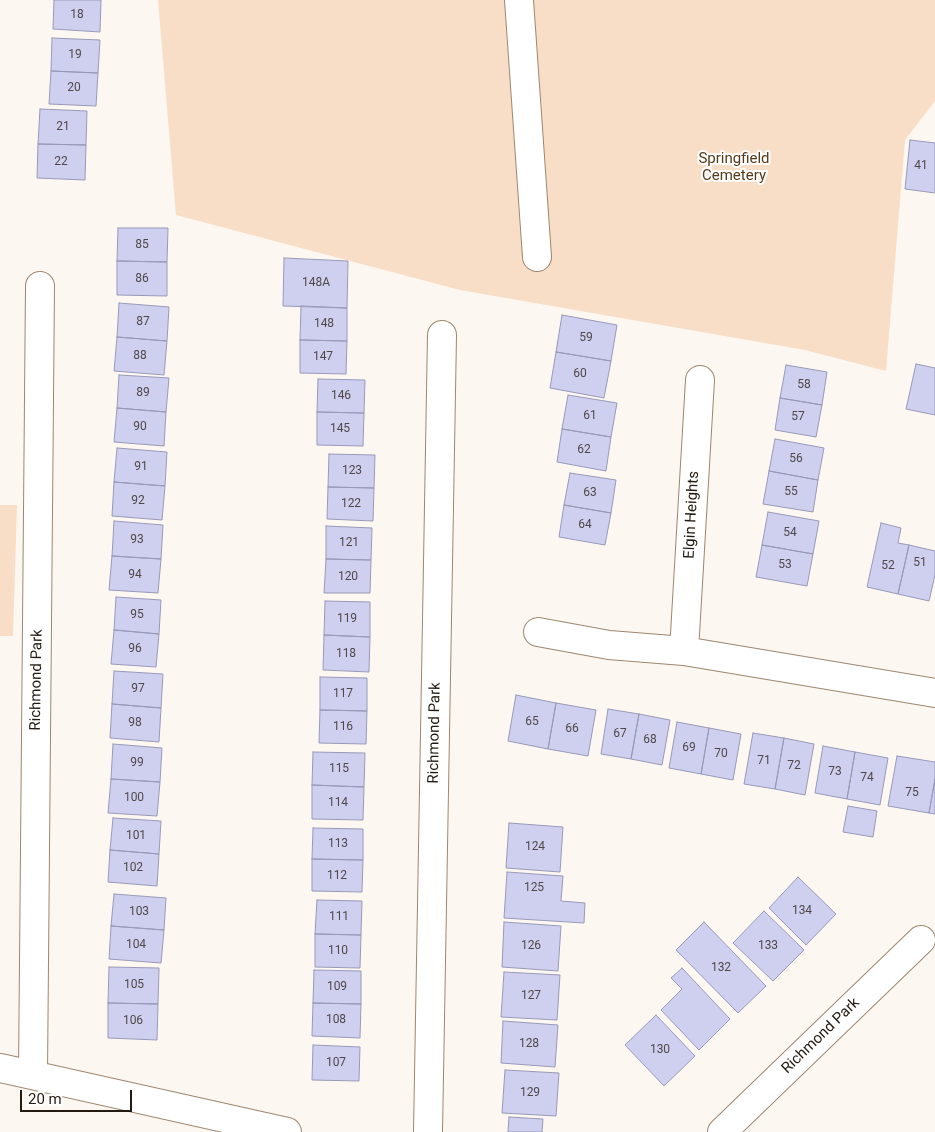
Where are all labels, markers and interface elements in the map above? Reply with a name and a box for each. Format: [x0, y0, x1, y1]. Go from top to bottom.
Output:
house number: 18 [70, 8, 84, 22]
house number: 19 [68, 48, 82, 62]
house number: 20 [67, 81, 81, 95]
house number: 21 [56, 120, 70, 134]
park label: Springfield Cemetery [698, 150, 770, 185]
house number: 22 [54, 155, 68, 169]
house number: 41 [914, 159, 928, 173]
house number: 85 [135, 238, 149, 252]
house number: 86 [135, 272, 149, 286]
house number: 148A [302, 276, 330, 290]
house number: 87 [136, 315, 150, 329]
house number: 148 [314, 317, 334, 331]
house number: 59 [579, 331, 593, 345]
house number: 88 [133, 349, 147, 363]
house number: 147 [313, 350, 333, 364]
house number: 60 [573, 367, 587, 381]
house number: 58 [797, 378, 811, 392]
house number: 89 [136, 386, 150, 400]
house number: 146 [331, 389, 351, 403]
house number: 61 [583, 409, 597, 423]
house number: 57 [791, 410, 805, 424]
house number: 90 [133, 420, 147, 434]
house number: 145 [330, 422, 350, 436]
house number: 62 [577, 443, 591, 457]
house number: 56 [789, 452, 803, 466]
house number: 91 [134, 460, 148, 474]
house number: 123 [342, 464, 362, 478]
street label: Elgin Heights [681, 471, 703, 559]
house number: 55 [784, 485, 798, 499]
house number: 63 [583, 486, 597, 500]
house number: 92 [131, 494, 145, 508]
house number: 122 [341, 497, 361, 511]
house number: 64 [578, 518, 592, 532]
house number: 54 [783, 526, 797, 540]
house number: 93 [130, 533, 144, 547]
house number: 121 [339, 536, 359, 550]
house number: 51 [913, 556, 927, 570]
house number: 53 [778, 558, 792, 572]
house number: 52 [881, 559, 895, 573]
house number: 94 [128, 568, 142, 582]
house number: 120 [338, 570, 358, 584]
house number: 95 [130, 608, 144, 622]
house number: 119 [337, 612, 357, 626]
street label: Richmond Park [27, 629, 47, 731]
house number: 96 [128, 642, 142, 656]
house number: 118 [336, 647, 356, 661]
house number: 97 [131, 682, 145, 696]
street label: Richmond Park [425, 682, 445, 784]
house number: 117 [333, 687, 353, 701]
house number: 65 [525, 715, 539, 729]
house number: 98 [128, 716, 142, 730]
house number: 116 [333, 720, 353, 734]
house number: 66 [565, 722, 579, 736]
house number: 67 [613, 727, 627, 741]
house number: 68 [643, 733, 657, 747]
house number: 69 [682, 741, 696, 755]
house number: 70 [714, 747, 728, 761]
house number: 71 [757, 754, 771, 768]
house number: 99 [130, 756, 144, 770]
house number: 72 [787, 759, 801, 773]
house number: 115 [329, 762, 349, 776]
house number: 73 [828, 765, 842, 779]
house number: 74 [860, 771, 874, 785]
house number: 75 [905, 786, 919, 800]
house number: 100 [124, 791, 144, 805]
house number: 114 [328, 796, 348, 810]
house number: 101 [126, 829, 146, 843]
house number: 113 [328, 837, 348, 851]
house number: 124 [525, 840, 545, 854]
house number: 102 [123, 861, 143, 875]
house number: 112 [327, 869, 347, 883]
house number: 125 [524, 881, 544, 895]
house number: 134 [792, 904, 812, 918]
house number: 103 [129, 905, 149, 919]
house number: 111 [329, 910, 349, 924]
house number: 104 [126, 938, 146, 952]
house number: 126 [521, 939, 541, 953]
house number: 133 [758, 939, 778, 953]
house number: 110 [328, 944, 348, 958]
house number: 132 [711, 961, 731, 975]
house number: 105 [124, 978, 144, 992]
house number: 109 [327, 980, 347, 994]
house number: 127 [521, 989, 541, 1003]
street label: Richmond Park [778, 994, 864, 1078]
house number: 108 [326, 1013, 346, 1027]
house number: 106 [123, 1014, 143, 1028]
house number: 128 [519, 1037, 539, 1051]
house number: 130 [650, 1043, 670, 1057]
house number: 107 [326, 1056, 346, 1070]
scale bar [22, 1080, 135, 1112]
house number: 129 [520, 1086, 540, 1100]
text: 20 m [28, 1090, 62, 1108]

